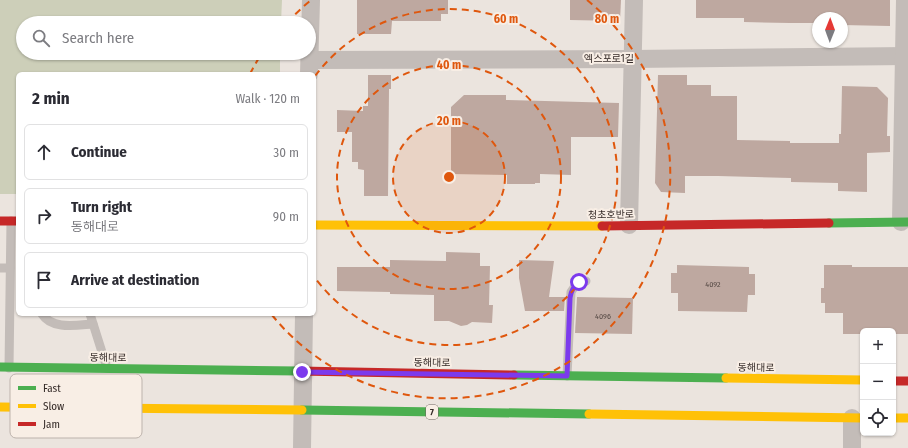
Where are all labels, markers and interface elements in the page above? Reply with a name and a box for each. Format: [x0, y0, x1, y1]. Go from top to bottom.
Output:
text: 60 m [494, 12, 518, 26]
text: 80 m [595, 12, 619, 26]
north arrow [812, 12, 848, 48]
search box [16, 16, 316, 60]
icon: search [30, 27, 52, 49]
text: Search here [62, 29, 134, 47]
street label: 엑스포로1길 [584, 53, 634, 65]
text: 40 m [437, 58, 461, 72]
text: 2 min [32, 88, 70, 109]
text: Walk · 120 m [235, 91, 300, 106]
text: 20 m [436, 114, 461, 128]
icon: ahead [33, 141, 55, 163]
text: Continue [71, 143, 127, 161]
text: 30 m [273, 145, 299, 160]
centre of rings [442, 170, 456, 184]
text: Turn right [71, 198, 132, 216]
icon: right [33, 205, 55, 227]
text: 90 m [273, 209, 299, 224]
street label: 청초호반로 [588, 209, 634, 221]
text: 동해대로 [71, 219, 119, 234]
icon: arrive [33, 269, 55, 291]
text: Arrive at destination [71, 271, 199, 289]
route start [570, 273, 588, 291]
house number: 4092 [705, 280, 721, 289]
house number: 4096 [595, 312, 611, 321]
map controls [860, 328, 896, 436]
button: + [860, 328, 896, 364]
street label: 동해대로 [89, 352, 127, 364]
street label: 동해대로 [413, 357, 451, 369]
street label: 동해대로 [737, 362, 775, 374]
route end [293, 363, 311, 381]
button: − [860, 364, 896, 400]
legend [10, 374, 142, 438]
text: Fast [43, 382, 61, 395]
text: Slow [43, 400, 64, 413]
button: locate [860, 400, 896, 436]
road number: 7 [426, 405, 438, 419]
text: Jam [43, 418, 60, 431]

